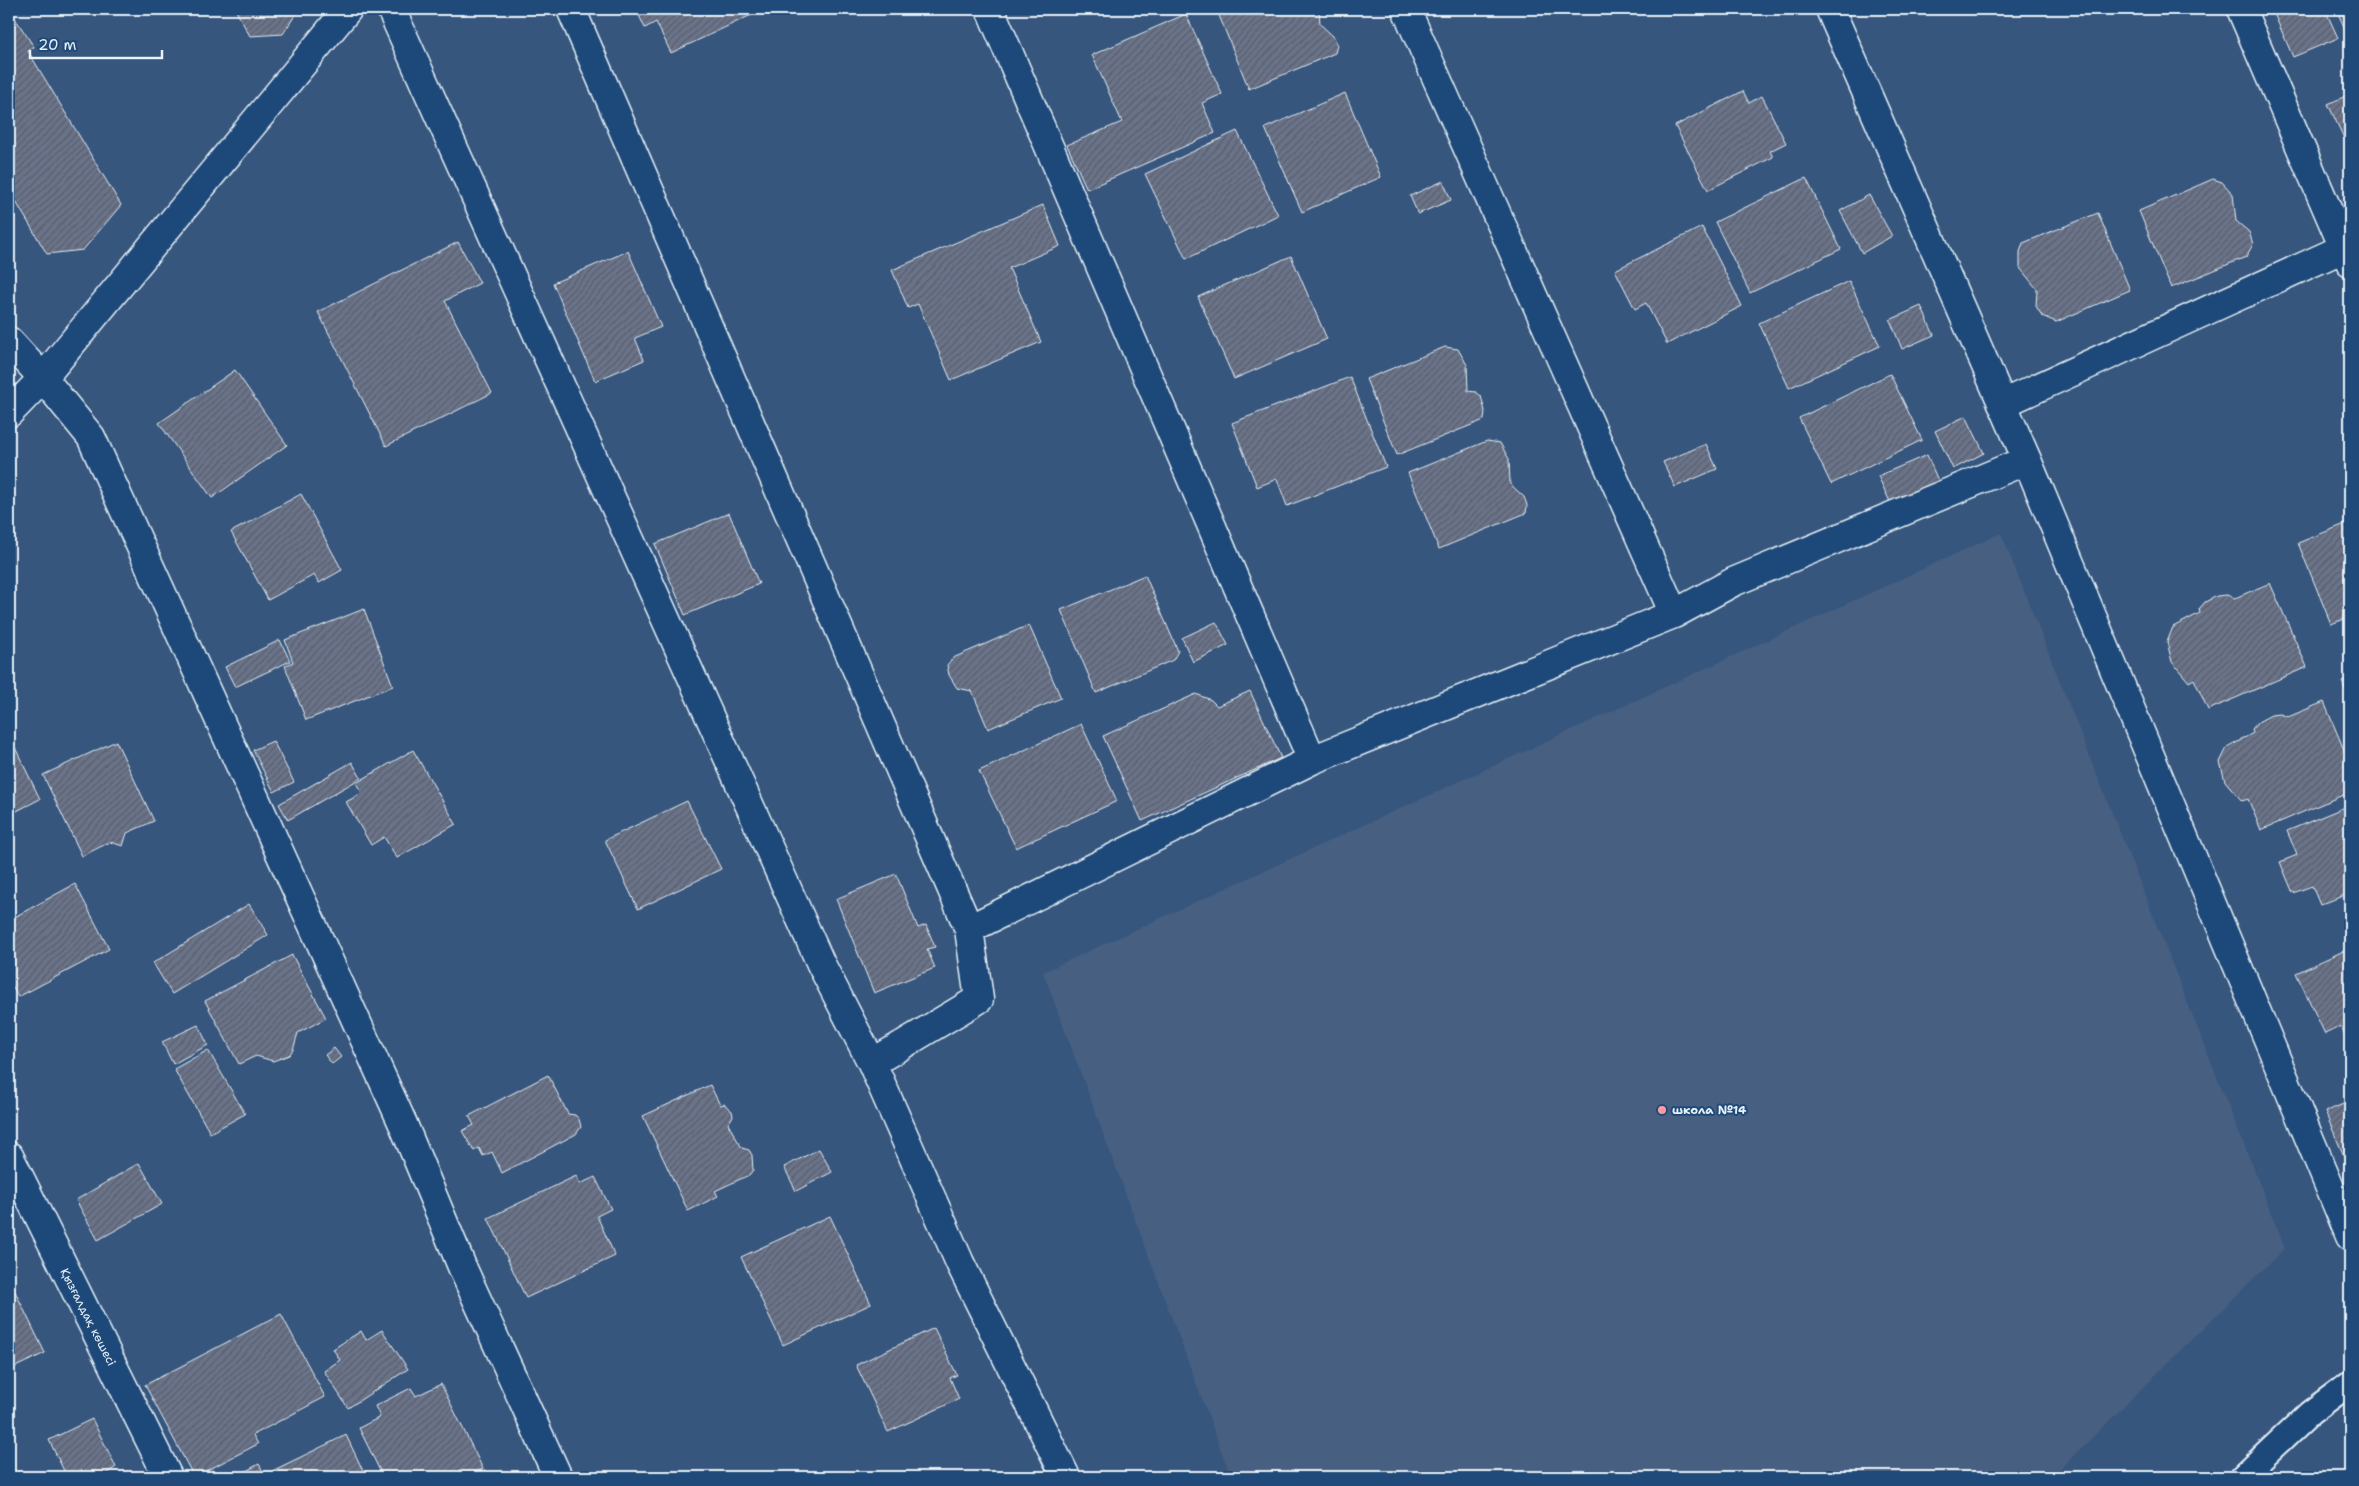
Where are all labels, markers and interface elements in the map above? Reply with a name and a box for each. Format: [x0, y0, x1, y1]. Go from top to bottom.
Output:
scale bar [30, 28, 162, 60]
text: 20 m [38, 35, 77, 55]
place label: школа №14 [1672, 1102, 1747, 1118]
marker: школа №14 [1656, 1104, 1668, 1116]
street label: Қызғалдақ көшесі [56, 1265, 120, 1369]

